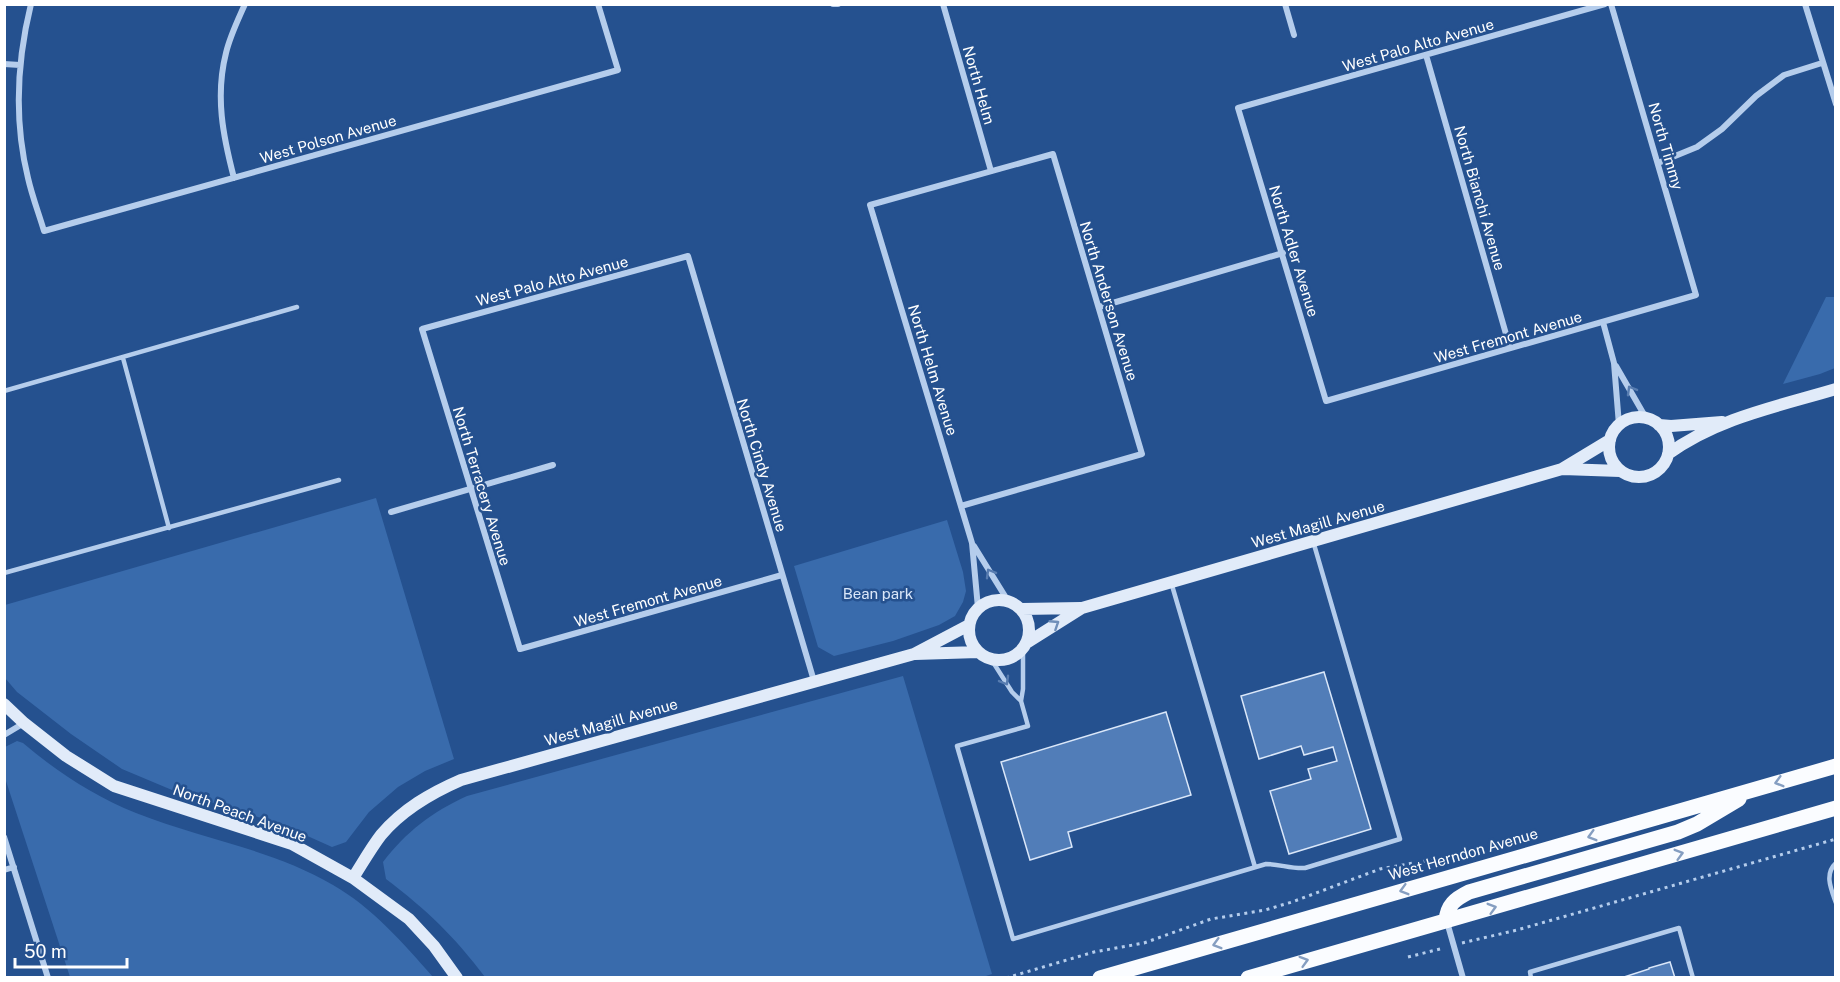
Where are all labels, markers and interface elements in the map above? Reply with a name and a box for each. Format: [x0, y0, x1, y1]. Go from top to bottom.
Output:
street label: West Palo Alto Avenue [1340, 15, 1496, 75]
street label: North Helm [960, 44, 998, 126]
street label: North Timmy [1645, 100, 1687, 192]
street label: West Polson Avenue [258, 111, 398, 167]
street label: North Bianchi Avenue [1451, 124, 1509, 272]
street label: North Adler Avenue [1266, 183, 1322, 319]
street label: North Anderson Avenue [1077, 219, 1141, 383]
street label: West Palo Alto Avenue [474, 253, 630, 309]
street label: North Helm Avenue [905, 303, 961, 437]
street label: West Fremont Avenue [1432, 308, 1584, 366]
one-way arrow [1626, 386, 1638, 396]
street label: North Cindy Avenue [734, 396, 790, 534]
street label: North Terracery Avenue [450, 404, 514, 568]
street label: West Magill Avenue [1249, 497, 1387, 551]
one-way arrow [985, 568, 997, 579]
street label: West Fremont Avenue [572, 572, 724, 630]
park label: Bean park [843, 585, 913, 602]
one-way arrow [1049, 620, 1059, 632]
one-way arrow [998, 675, 1009, 685]
street label: West Magill Avenue [542, 695, 680, 749]
one-way arrow [1774, 775, 1785, 787]
street label: North Peach Avenue [171, 781, 309, 845]
street label: West Herndon Avenue [1386, 825, 1540, 883]
one-way arrow [1587, 829, 1598, 841]
one-way arrow [1674, 848, 1684, 861]
one-way arrow [1399, 883, 1410, 895]
one-way arrow [1486, 903, 1497, 915]
scale bar [15, 931, 128, 969]
one-way arrow [1212, 937, 1223, 949]
text: 50 m [24, 941, 67, 962]
one-way arrow [1299, 956, 1309, 969]

